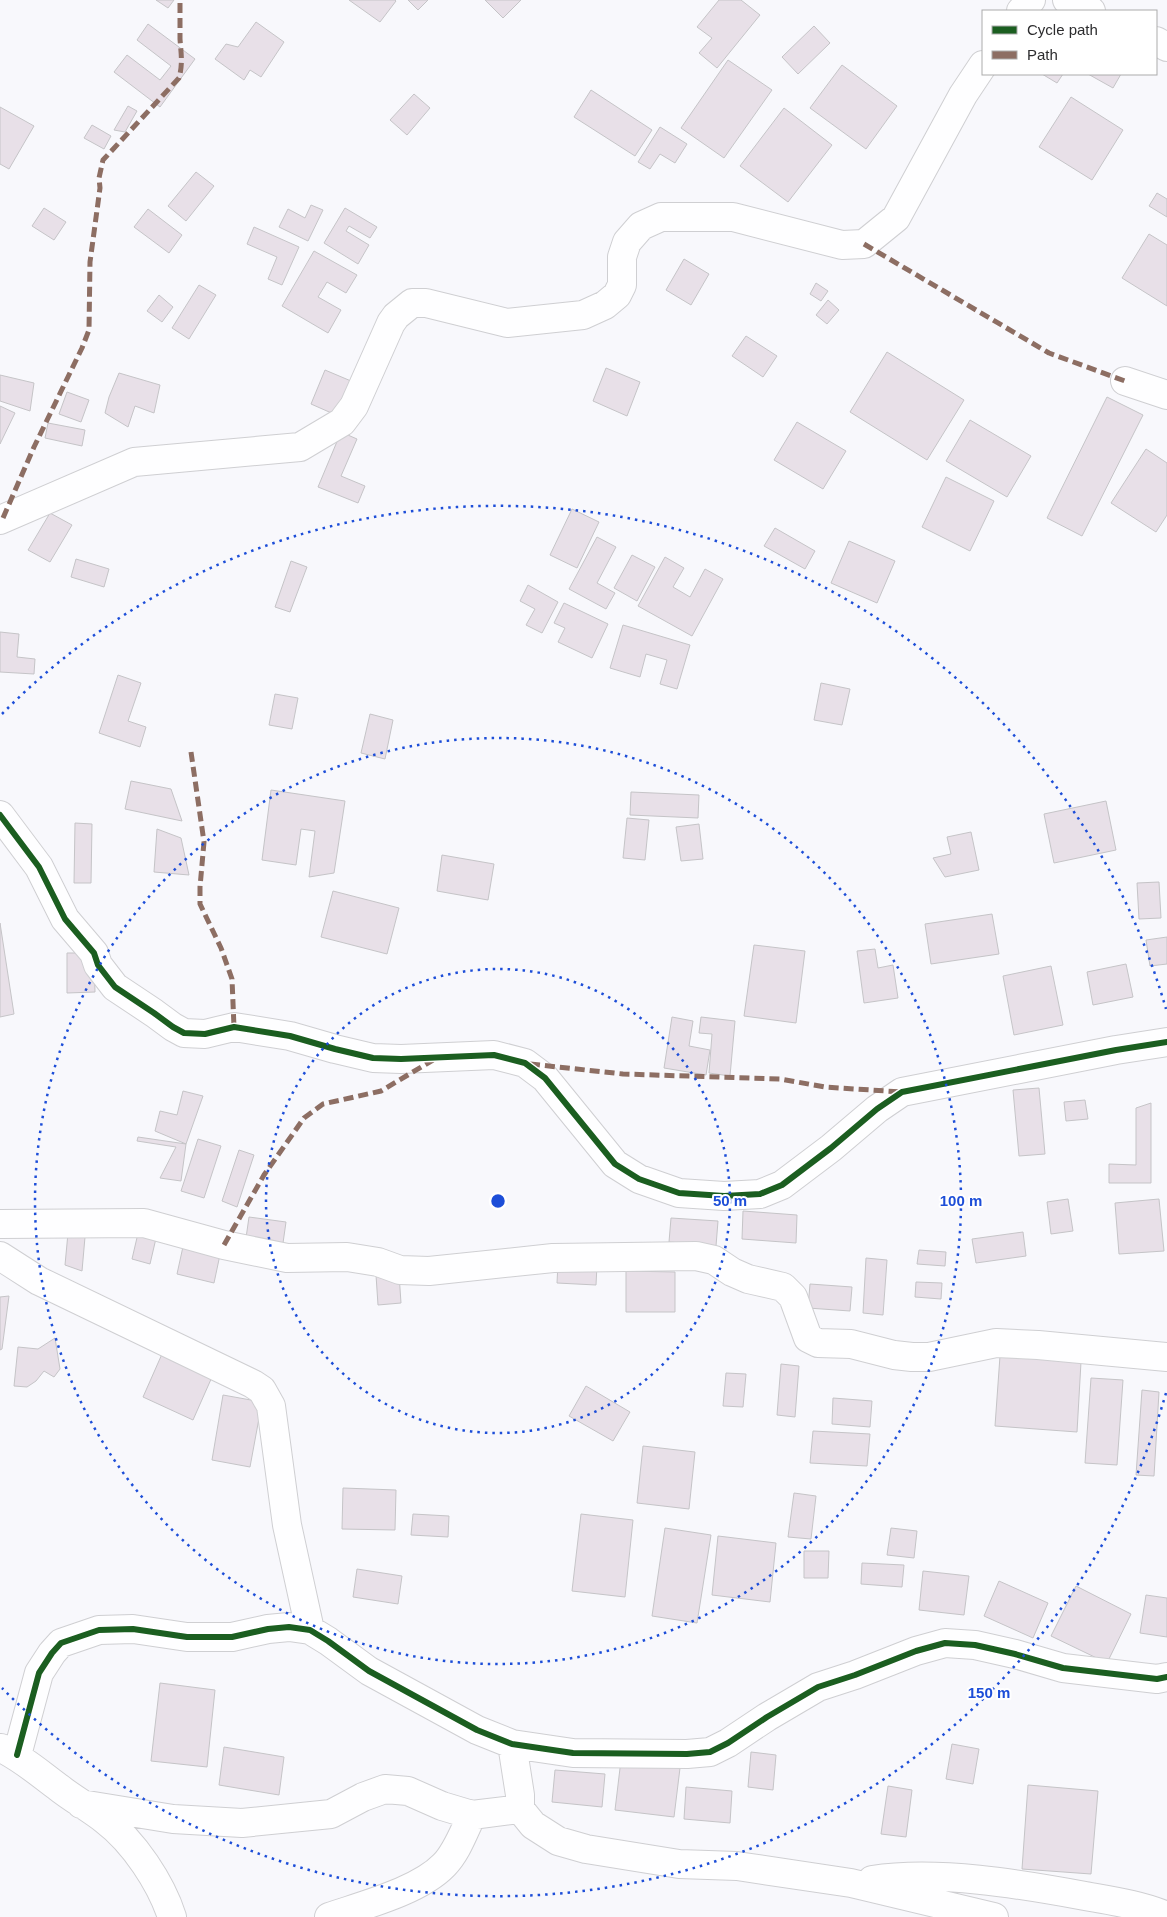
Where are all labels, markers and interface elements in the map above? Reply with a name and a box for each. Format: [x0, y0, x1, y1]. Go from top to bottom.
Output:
legend [982, 10, 1157, 75]
text: Cycle path [1027, 21, 1098, 38]
text: Path [1027, 46, 1058, 63]
centre of rings [489, 1192, 507, 1210]
text: 50 m [713, 1192, 747, 1209]
text: 100 m [940, 1192, 982, 1209]
text: 150 m [968, 1684, 1010, 1701]

